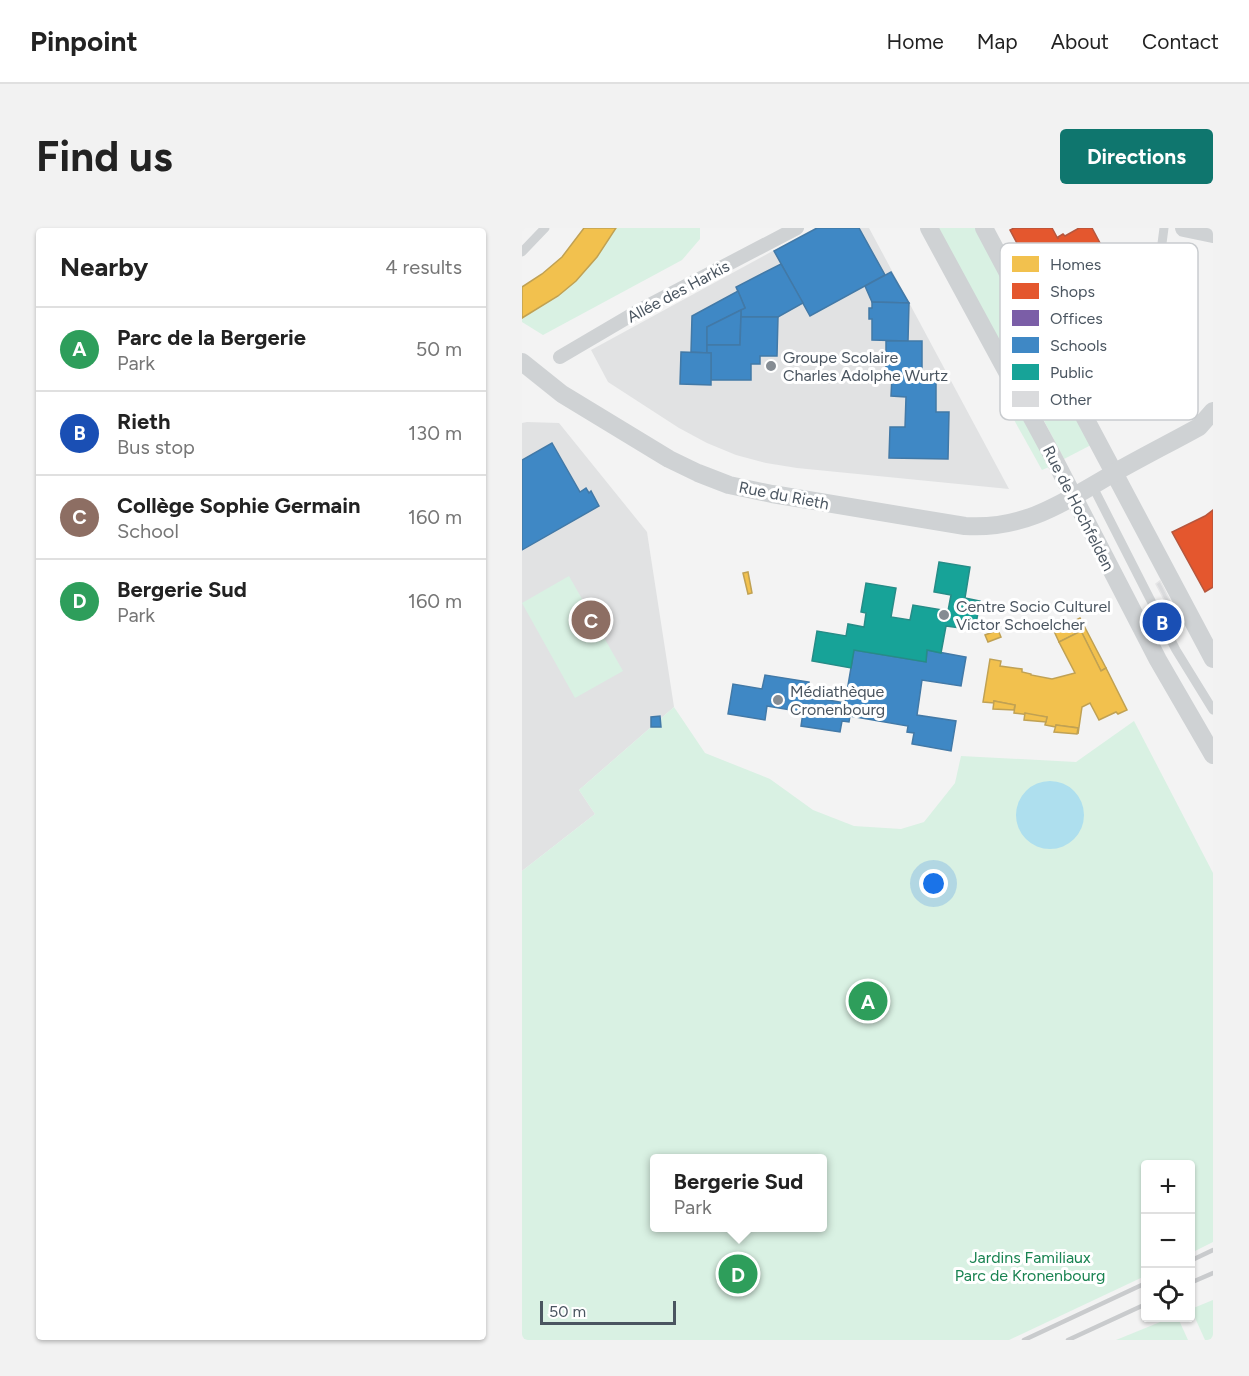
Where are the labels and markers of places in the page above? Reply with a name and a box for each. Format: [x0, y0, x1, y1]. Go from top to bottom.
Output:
place label: Groupe Scolaire Charles Adolphe Wurtz [783, 348, 948, 385]
marker: Groupe Scolaire Charles Adolphe Wurtz [764, 359, 778, 373]
place label: Centre Socio Culturel Victor Schoelcher [956, 597, 1111, 634]
pin: C [572, 598, 610, 642]
pin: B [1142, 600, 1182, 644]
marker: Centre Socio Culturel Victor Schoelcher [937, 608, 951, 622]
place label: Médiathèque Cronenbourg [790, 682, 885, 719]
marker: Médiathèque Cronenbourg [771, 693, 785, 707]
pin: A [848, 978, 888, 1024]
pin: D [718, 1252, 758, 1296]

